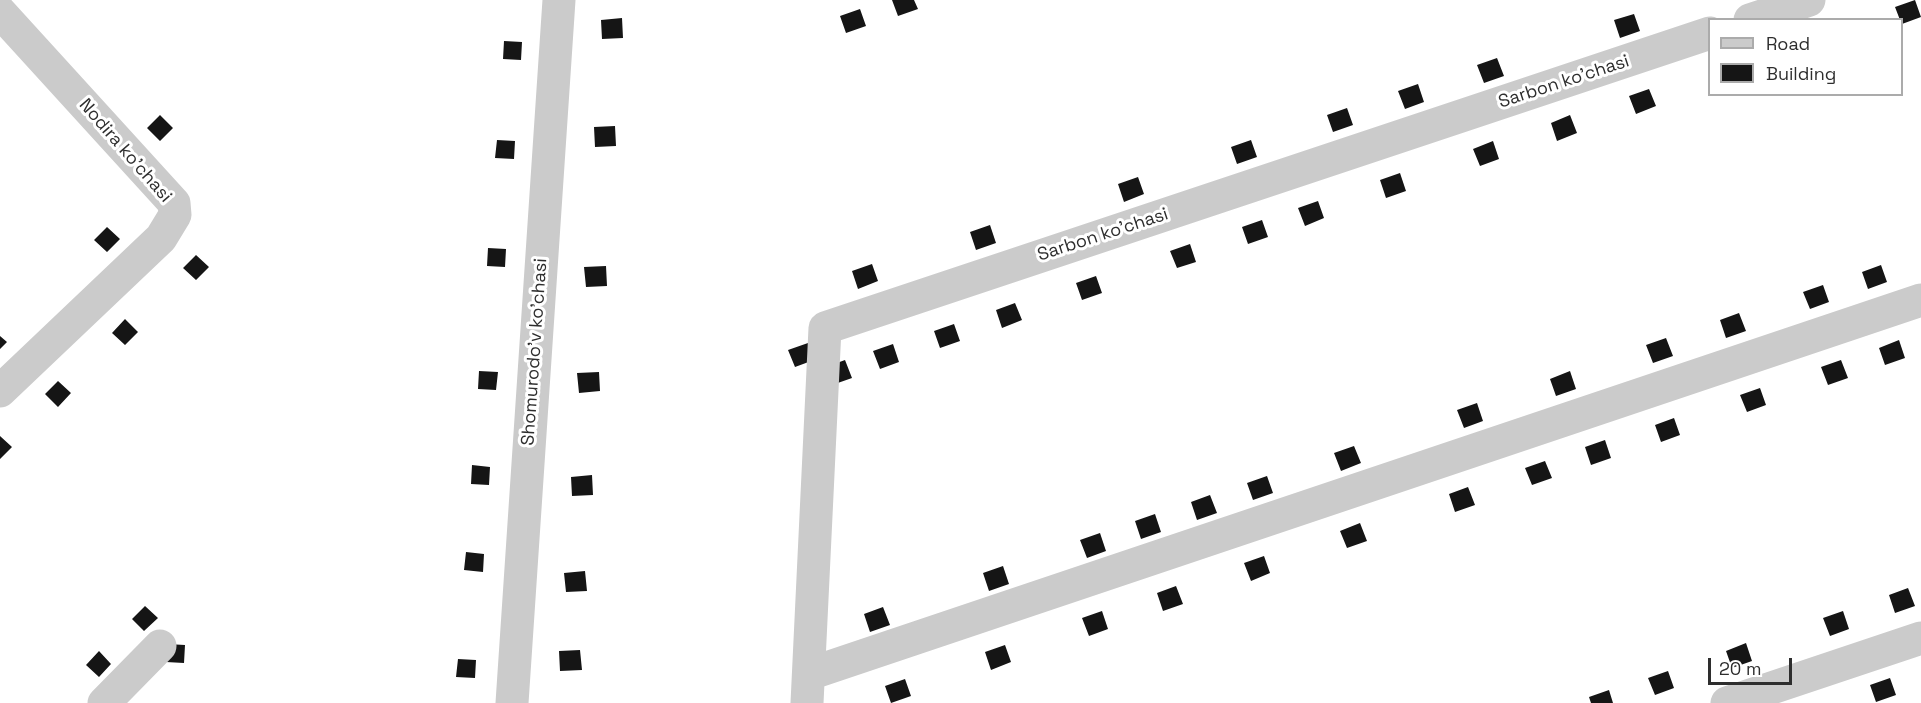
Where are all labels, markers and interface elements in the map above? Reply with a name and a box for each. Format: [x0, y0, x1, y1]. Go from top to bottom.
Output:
legend [1708, 18, 1903, 96]
text: Road [1766, 32, 1810, 55]
street label: Sarbon ko'chasi [1496, 51, 1632, 113]
text: Building [1766, 62, 1836, 85]
street label: Nodira ko'chasi [74, 95, 176, 207]
street label: Sarbon ko'chasi [1035, 204, 1171, 266]
street label: Shomurodo'v ko'chasi [518, 258, 552, 446]
scale bar [1711, 646, 1795, 684]
text: 20 m [1719, 657, 1762, 680]

